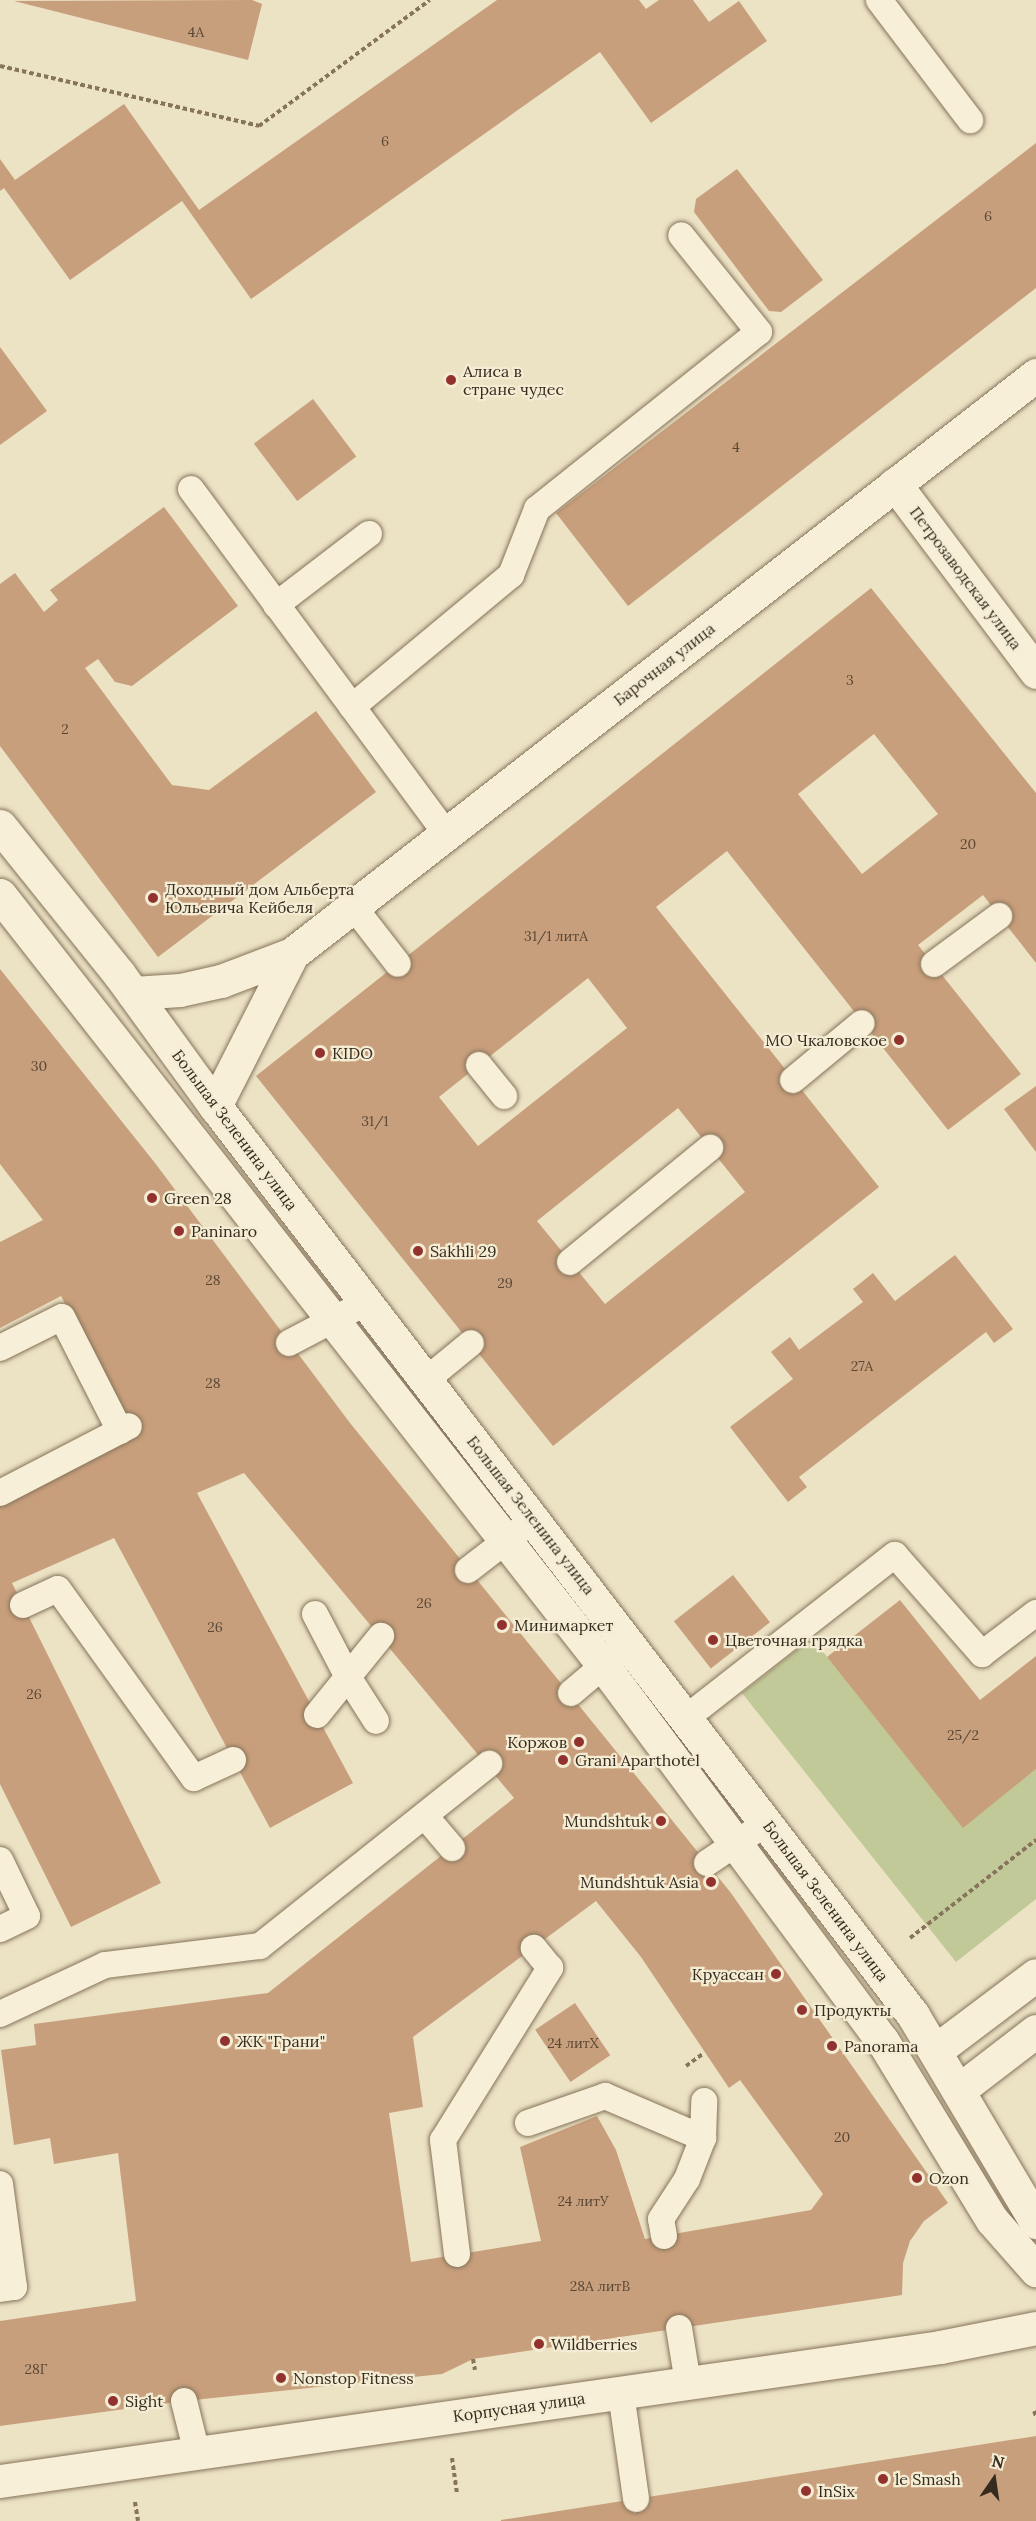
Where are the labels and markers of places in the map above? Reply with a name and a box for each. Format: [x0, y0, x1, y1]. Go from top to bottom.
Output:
place label: Алиса в стране чудес [463, 361, 564, 399]
marker: Алиса в стране чудес [444, 373, 458, 387]
place label: Доходный дом Альберта Юльевича Кейбеля [165, 879, 354, 917]
marker: Доходный дом Альберта Юльевича Кейбеля [146, 891, 160, 905]
place label: МО Чкаловское [765, 1030, 887, 1050]
marker: МО Чкаловское [892, 1033, 906, 1047]
place label: KIDO [332, 1043, 373, 1063]
marker: KIDO [313, 1046, 327, 1060]
place label: Green 28 [164, 1188, 232, 1208]
marker: Green 28 [145, 1191, 159, 1205]
place label: Paninaro [191, 1221, 257, 1241]
marker: Paninaro [172, 1224, 186, 1238]
place label: Sakhli 29 [430, 1241, 496, 1261]
marker: Sakhli 29 [411, 1244, 425, 1258]
place label: Минимаркет [514, 1615, 613, 1635]
marker: Минимаркет [495, 1618, 509, 1632]
place label: Цветочная грядка [725, 1630, 863, 1650]
marker: Цветочная грядка [706, 1633, 720, 1647]
place label: Коржов [507, 1732, 567, 1752]
marker: Коржов [572, 1735, 586, 1749]
place label: Grani Aparthotel [575, 1750, 700, 1770]
marker: Grani Aparthotel [556, 1753, 570, 1767]
place label: Mundshtuk [564, 1811, 649, 1831]
marker: Mundshtuk [654, 1814, 668, 1828]
place label: Mundshtuk Asia [580, 1872, 699, 1892]
marker: Mundshtuk Asia [704, 1875, 718, 1889]
place label: Круассан [692, 1964, 764, 1984]
marker: Круассан [769, 1967, 783, 1981]
place label: Продукты [814, 2000, 891, 2020]
marker: Продукты [795, 2003, 809, 2017]
place label: ЖК "Грани" [237, 2031, 325, 2051]
marker: ЖК "Грани" [218, 2034, 232, 2048]
place label: Panorama [844, 2036, 919, 2056]
marker: Panorama [825, 2039, 839, 2053]
place label: Ozon [929, 2168, 969, 2188]
marker: Ozon [910, 2171, 924, 2185]
place label: Wildberries [551, 2334, 637, 2354]
marker: Wildberries [532, 2337, 546, 2351]
place label: Nonstop Fitness [293, 2368, 414, 2388]
marker: Nonstop Fitness [274, 2371, 288, 2385]
place label: Sight [125, 2391, 163, 2411]
marker: Sight [106, 2394, 120, 2408]
place label: le Smash [895, 2469, 961, 2489]
marker: le Smash [876, 2472, 890, 2486]
place label: InSix [818, 2481, 855, 2501]
marker: InSix [799, 2484, 813, 2498]

